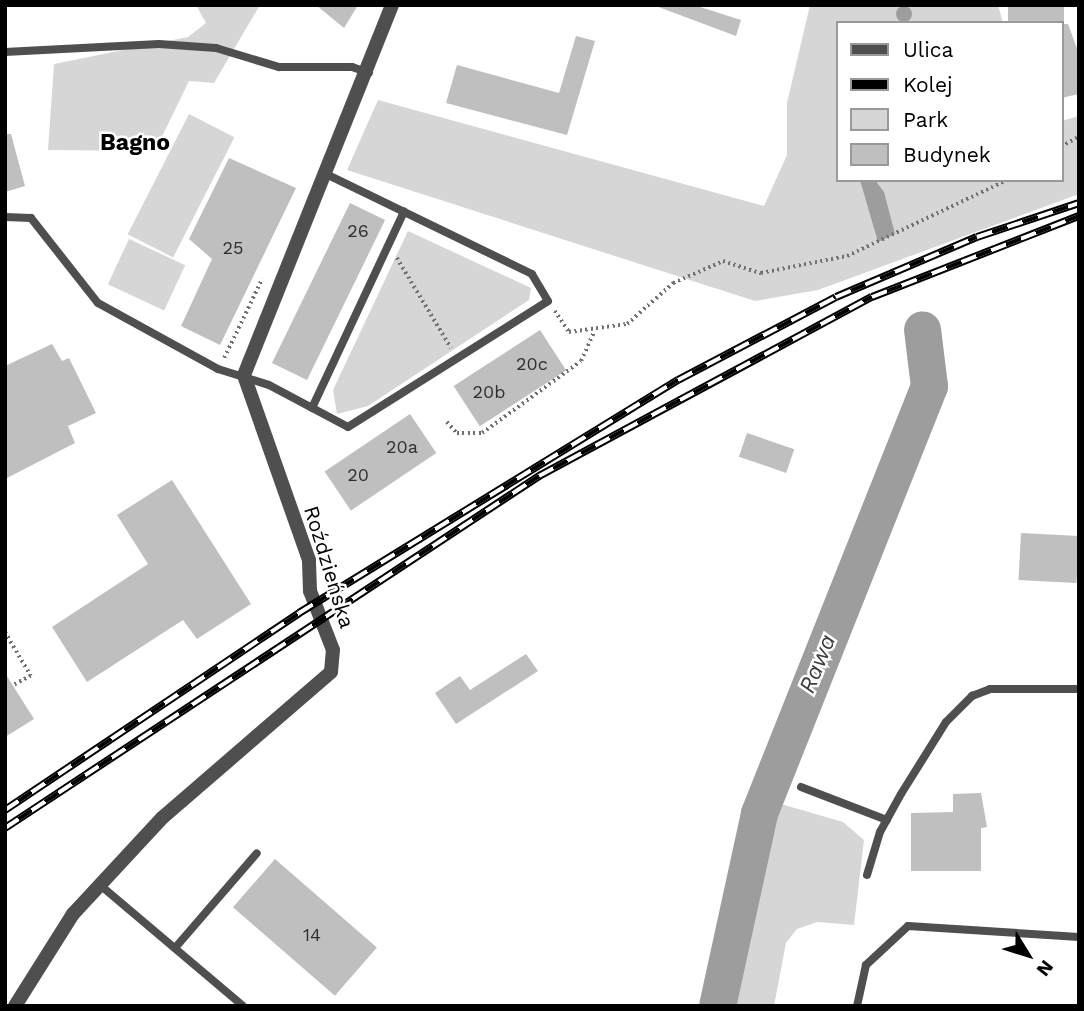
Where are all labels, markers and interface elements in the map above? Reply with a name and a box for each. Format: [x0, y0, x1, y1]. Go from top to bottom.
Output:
legend [836, 21, 1063, 182]
text: Ulica [903, 37, 953, 62]
text: Kolej [903, 72, 953, 97]
text: Park [903, 107, 948, 132]
district label: Bagno [100, 129, 170, 157]
text: Budynek [903, 142, 991, 167]
house number: 26 [347, 220, 369, 242]
house number: 25 [223, 237, 243, 259]
house number: 20c [516, 353, 548, 375]
house number: 20b [473, 381, 505, 403]
house number: 20a [386, 436, 418, 458]
house number: 20 [347, 464, 369, 486]
street label: Roździeńska [298, 503, 360, 631]
water label: Rawa [794, 631, 842, 697]
north arrow [993, 920, 1063, 990]
house number: 14 [303, 924, 321, 946]
text: N [1032, 956, 1058, 981]

